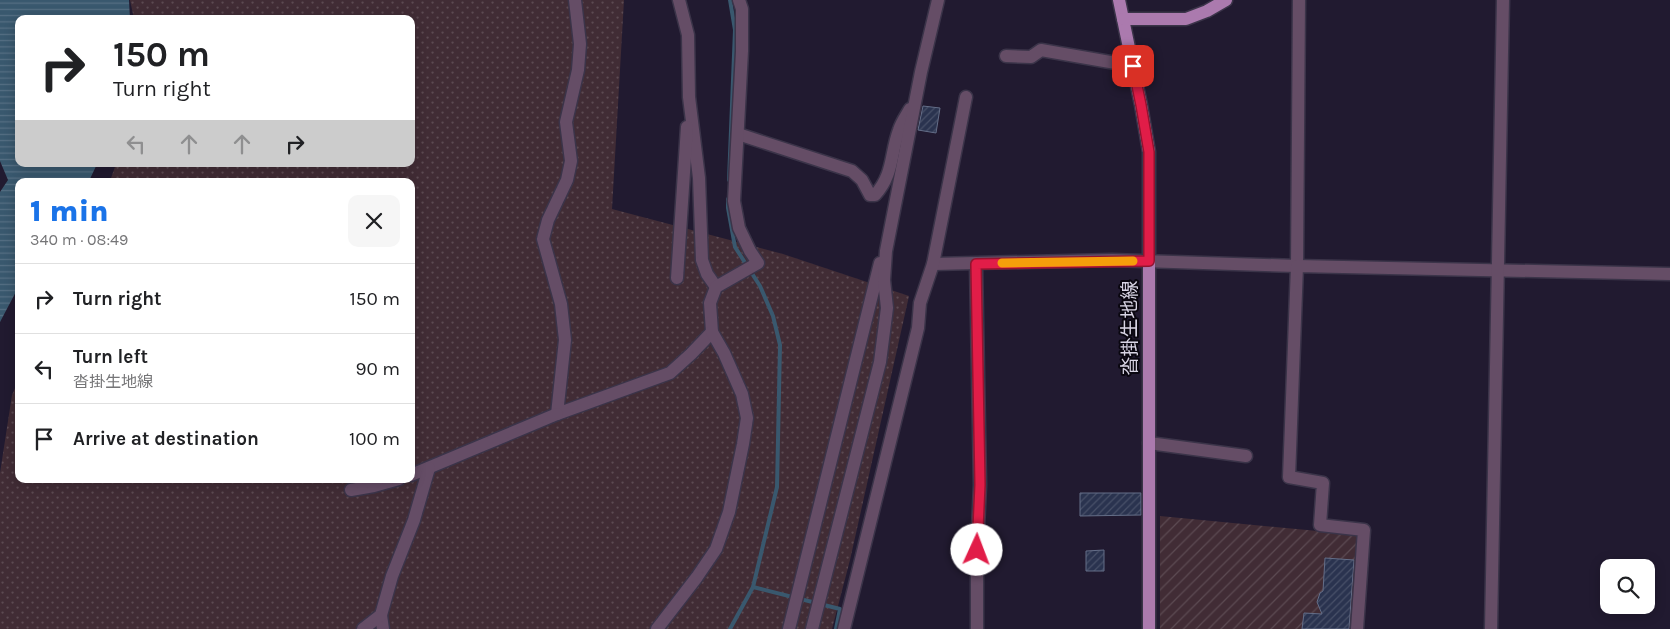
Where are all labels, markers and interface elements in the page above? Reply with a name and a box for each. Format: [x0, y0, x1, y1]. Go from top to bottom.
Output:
text: 150 m [113, 34, 210, 75]
icon: right [30, 35, 95, 100]
pin [1112, 45, 1154, 87]
icon: arrive [1119, 52, 1147, 80]
text: Turn right [113, 76, 211, 102]
icon: left [122, 130, 150, 158]
icon: ahead [175, 130, 203, 158]
icon: ahead [228, 130, 256, 158]
icon: right [281, 130, 309, 158]
text: 1 min [30, 193, 109, 229]
button: close [348, 195, 400, 247]
text: 340 m · 08:49 [30, 230, 128, 249]
street label: 沓掛生地線 [1119, 280, 1141, 376]
icon: right [30, 285, 58, 313]
text: Turn right [73, 288, 162, 310]
text: 150 m [349, 288, 400, 310]
text: Turn left [73, 346, 148, 368]
icon: left [30, 355, 58, 383]
text: 90 m [355, 358, 400, 380]
text: 沓掛生地線 [73, 372, 153, 391]
icon: arrive [30, 425, 58, 453]
text: Arrive at destination [73, 428, 259, 450]
text: 100 m [349, 428, 400, 450]
position arrow [950, 523, 1002, 575]
map controls [1600, 559, 1655, 614]
button: search [1600, 559, 1655, 614]

